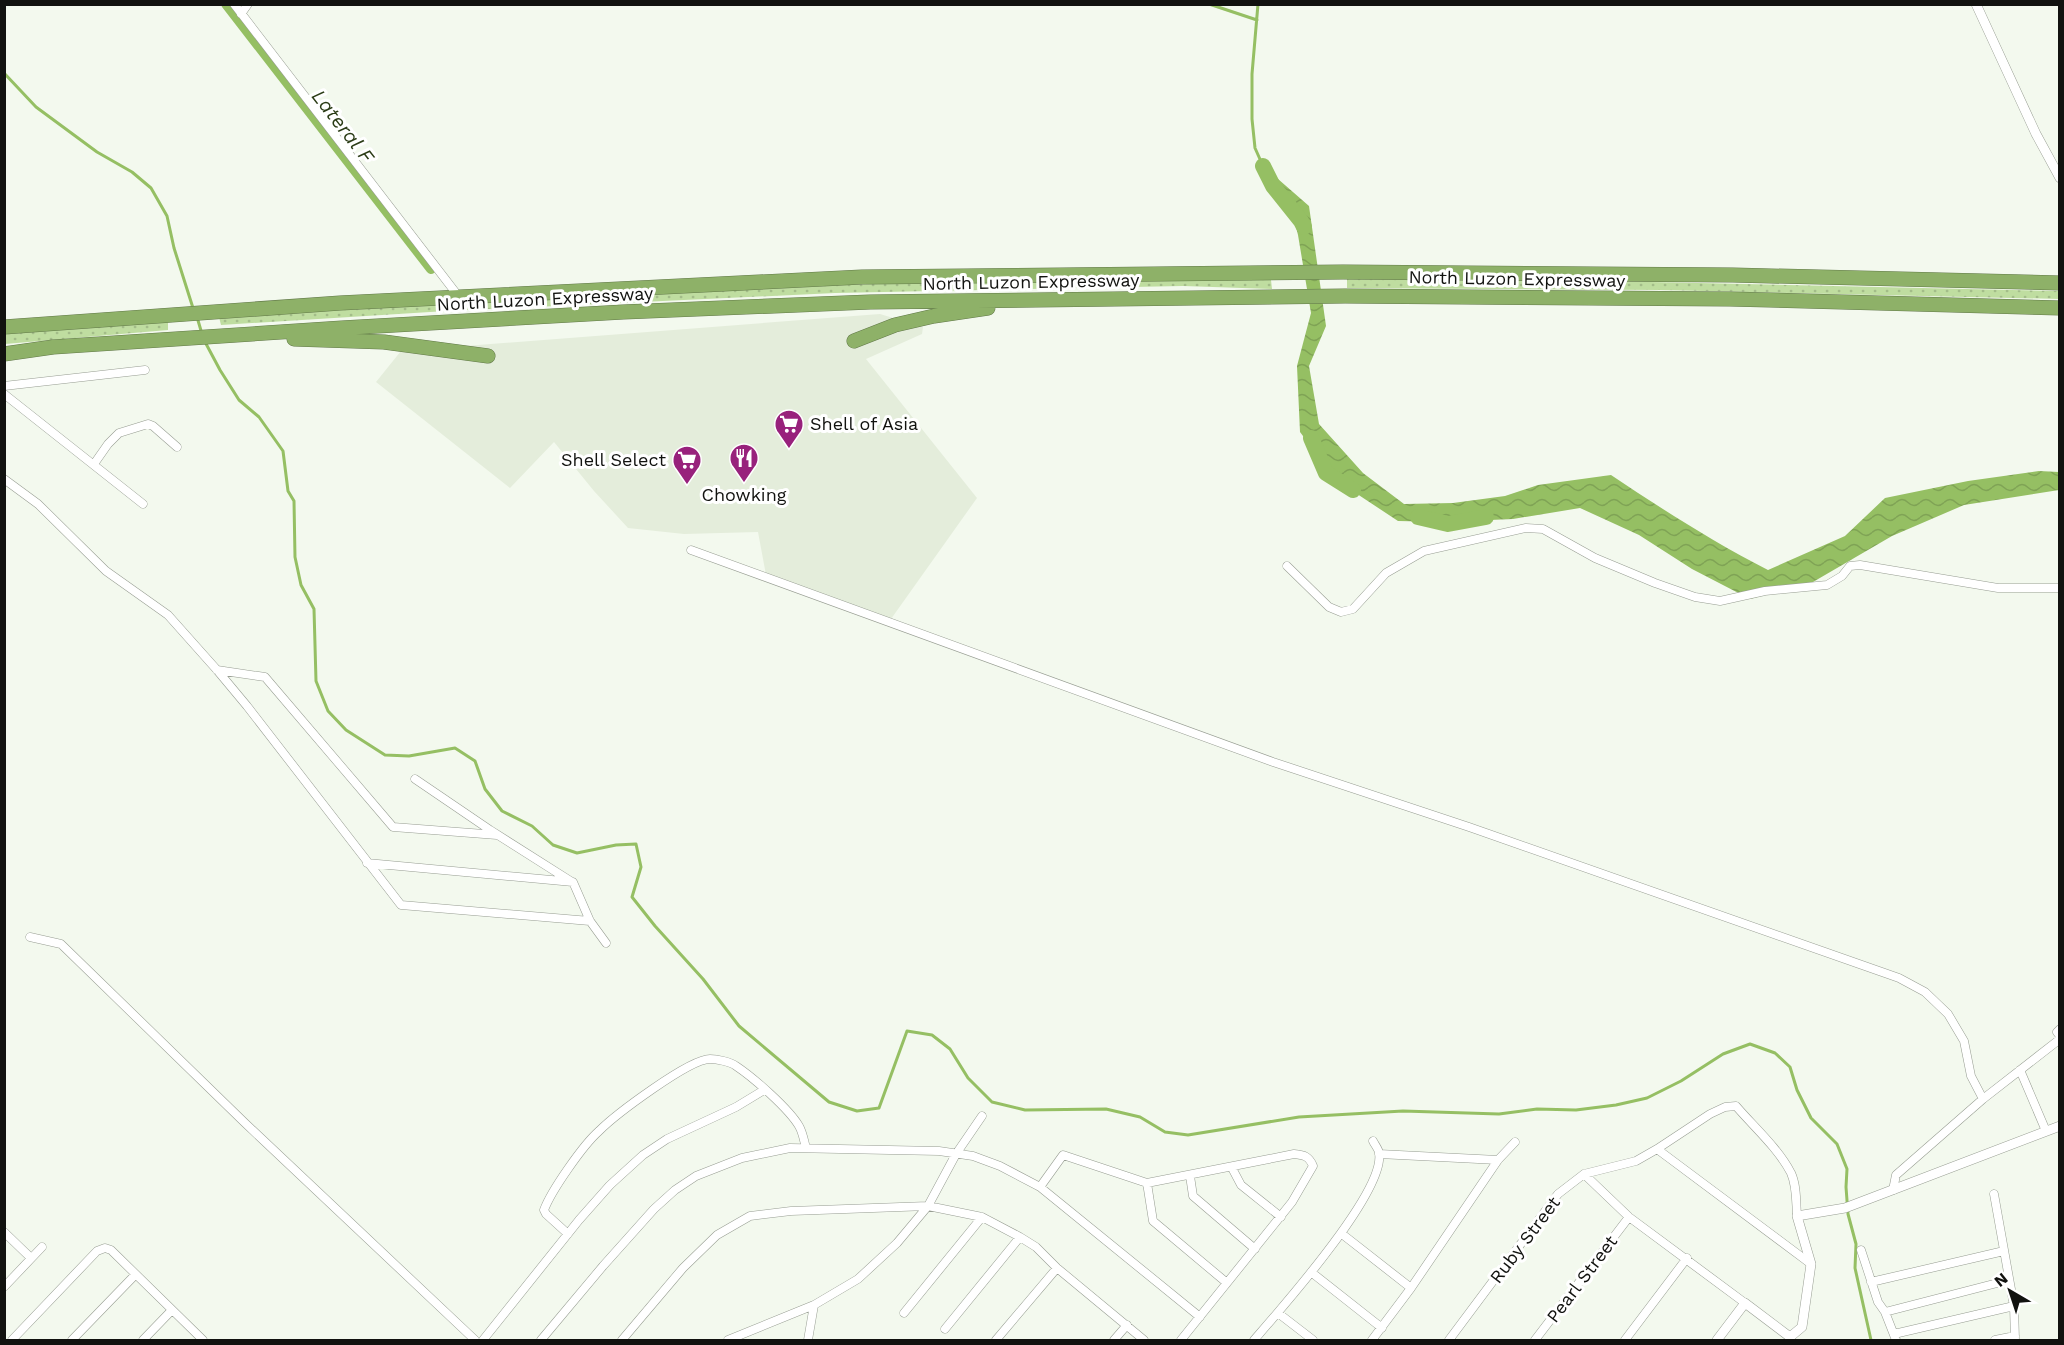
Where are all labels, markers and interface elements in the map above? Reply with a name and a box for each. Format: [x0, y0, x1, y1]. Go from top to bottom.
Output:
water label: Lateral F [307, 84, 380, 169]
street label: North Luzon Expressway [1408, 266, 1626, 291]
street label: North Luzon Expressway [922, 269, 1140, 294]
street label: North Luzon Expressway [436, 282, 654, 315]
supermarket icon: Shell of Asia [773, 408, 805, 450]
place label: Shell of Asia [810, 413, 918, 434]
restaurant icon: Chowking [728, 442, 760, 484]
supermarket icon: Shell Select [671, 444, 703, 486]
place label: Shell Select [561, 449, 666, 470]
place label: Chowking [702, 484, 787, 505]
street label: Ruby Street [1485, 1192, 1564, 1287]
street label: Pearl Street [1542, 1231, 1622, 1327]
north arrow [1980, 1261, 2040, 1321]
text: N [1990, 1269, 2011, 1291]

